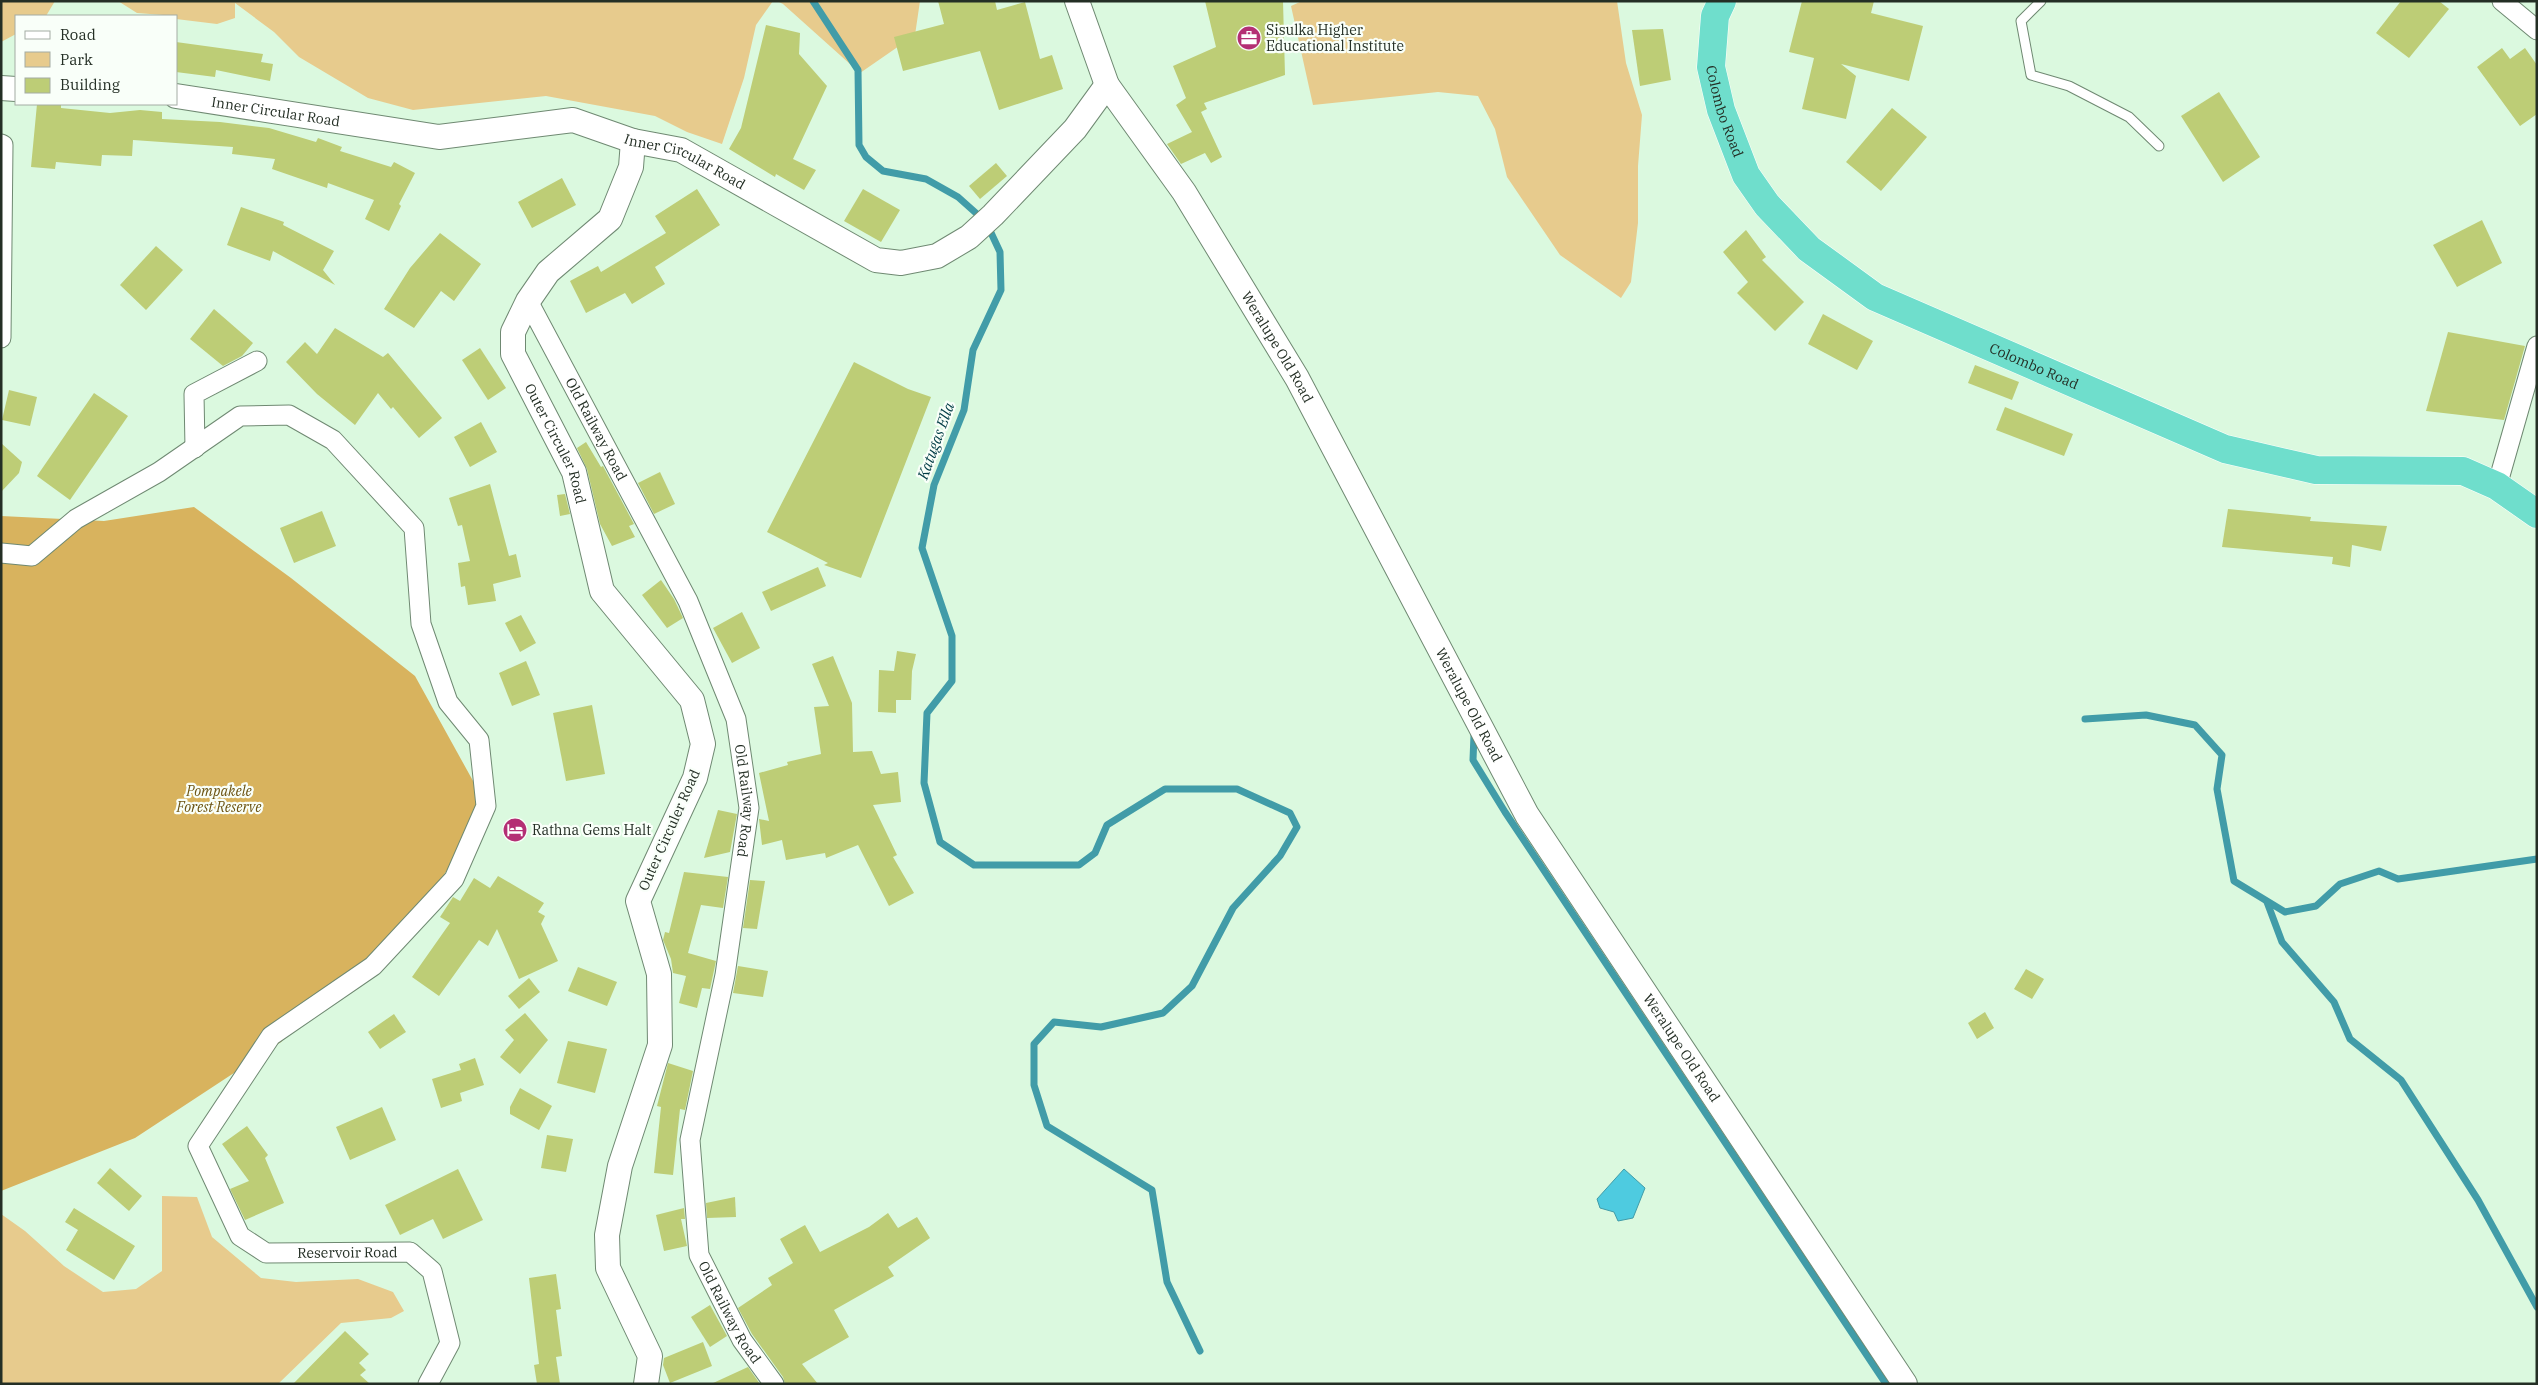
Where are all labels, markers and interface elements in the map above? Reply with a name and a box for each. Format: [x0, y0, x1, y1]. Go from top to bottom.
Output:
legend [15, 15, 178, 105]
place label: Sisulka Higher Educational Institute [1266, 21, 1404, 55]
text: Road [60, 25, 96, 44]
office icon: Sisulka Higher Educational Institute [1236, 25, 1262, 51]
text: Park [60, 50, 93, 69]
street label: Colombo Road [1702, 64, 1747, 160]
text: Building [60, 75, 120, 94]
street label: Inner Circular Road [210, 93, 342, 131]
street label: Inner Circular Road [622, 130, 749, 194]
street label: Weralupe Old Road [1238, 288, 1317, 406]
street label: Colombo Road [1987, 339, 2082, 394]
street label: Old Railway Road [561, 374, 631, 484]
street label: Outer Circuler Road [521, 380, 590, 506]
water label: Katugas Ella [913, 399, 958, 483]
street label: Weralupe Old Road [1432, 645, 1507, 765]
street label: Old Railway Road [731, 743, 758, 859]
street label: Outer Circuler Road [634, 766, 704, 893]
park label: Pompakele Forest Reserve [176, 782, 262, 816]
hotel icon: Rathna Gems Halt [502, 817, 528, 843]
place label: Rathna Gems Halt [532, 821, 651, 839]
street label: Weralupe Old Road [1639, 990, 1724, 1106]
street label: Reservoir Road [297, 1243, 398, 1262]
street label: Old Railway Road [695, 1258, 765, 1367]

